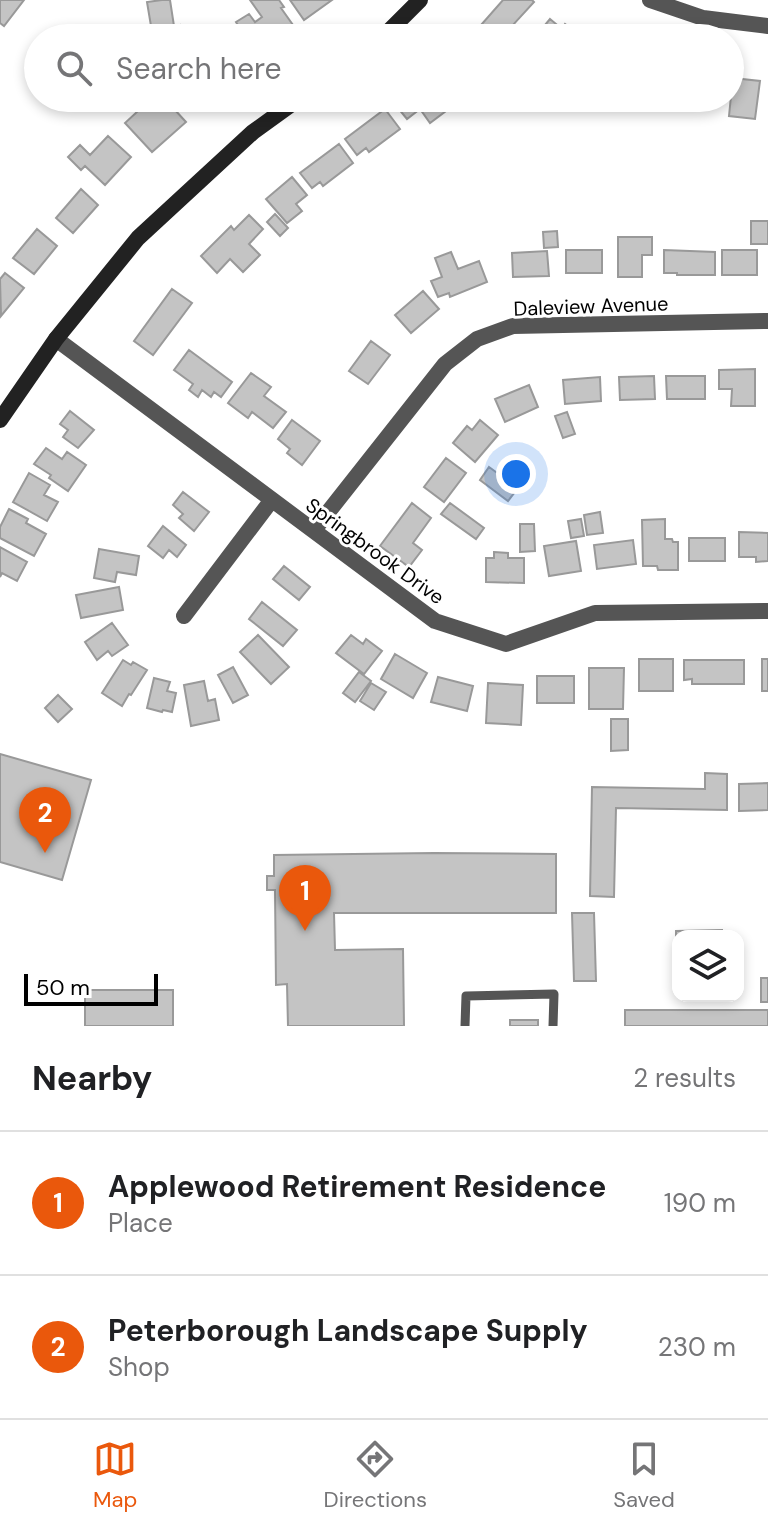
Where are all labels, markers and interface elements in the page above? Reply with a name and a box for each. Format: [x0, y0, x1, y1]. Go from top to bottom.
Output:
search box [24, 24, 744, 112]
icon: search [52, 46, 96, 90]
text: Search here [116, 49, 282, 88]
street label: Daleview Avenue [513, 290, 669, 322]
your location [496, 454, 536, 494]
street label: Springbrook Drive [301, 492, 449, 610]
pin: 2 [19, 787, 71, 853]
pin: 1 [279, 865, 331, 931]
map controls [672, 930, 744, 1002]
button: layers [672, 930, 744, 1002]
scale bar [24, 970, 158, 1006]
text: 50 m [36, 973, 90, 1002]
text: Nearby [32, 1056, 152, 1101]
text: 2 results [633, 1061, 736, 1095]
text: Applewood Retirement Residence [108, 1167, 606, 1206]
text: 1 [53, 1186, 63, 1220]
text: 190 m [664, 1186, 736, 1220]
text: Place [108, 1206, 173, 1240]
text: Peterborough Landscape Supply [108, 1311, 588, 1350]
text: 2 [50, 1330, 66, 1364]
text: 230 m [658, 1330, 736, 1364]
text: Shop [108, 1350, 170, 1384]
tab: Map [93, 1437, 137, 1514]
tab: Directions [324, 1437, 427, 1514]
tab: Saved [613, 1437, 675, 1514]

